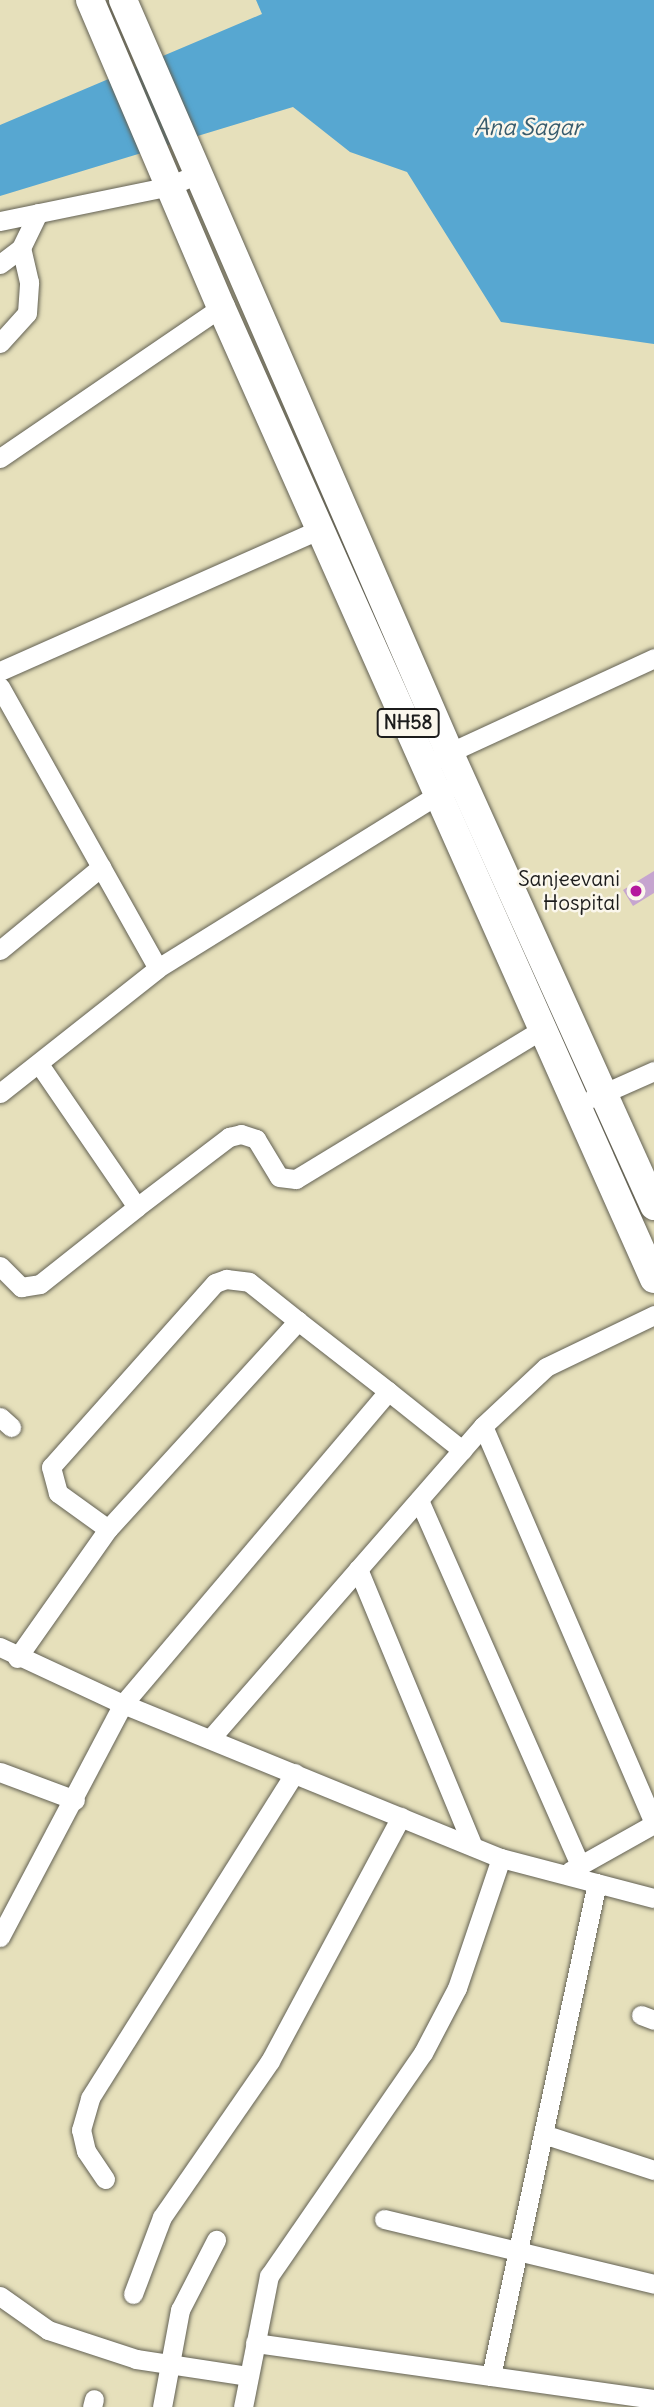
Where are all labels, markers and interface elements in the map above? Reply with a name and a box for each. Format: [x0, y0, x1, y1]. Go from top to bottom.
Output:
water label: Ana Sagar [474, 113, 582, 141]
road number: NH58 [376, 708, 440, 738]
place label: Sanjeevani Hospital [518, 866, 620, 916]
marker: Sanjeevani Hospital [626, 881, 646, 901]

